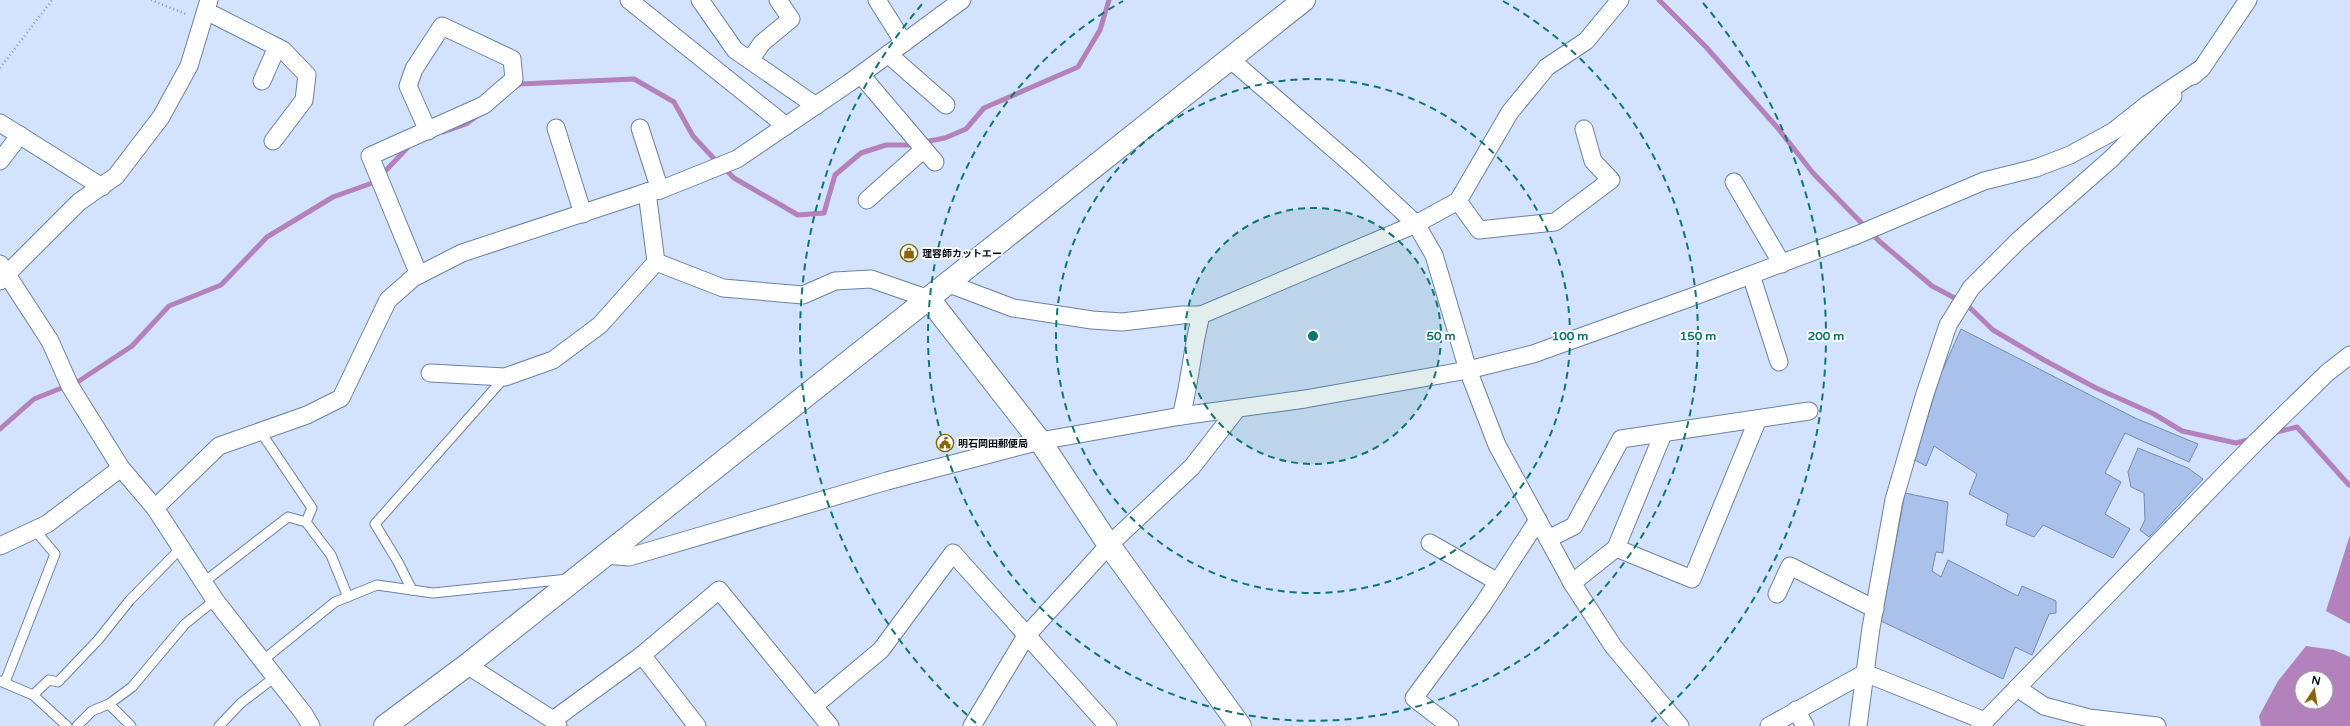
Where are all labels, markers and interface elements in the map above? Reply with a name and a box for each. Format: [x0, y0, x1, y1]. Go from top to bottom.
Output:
shop icon: 理容師カットエー [899, 243, 919, 263]
place label: 理容師カットエー [922, 248, 1002, 260]
centre of rings [1306, 329, 1320, 343]
text: 50 m [1426, 329, 1456, 343]
text: 100 m [1552, 329, 1588, 343]
text: 150 m [1680, 329, 1716, 343]
text: 200 m [1808, 329, 1844, 343]
public building icon: 明石岡田郵便局 [935, 433, 955, 453]
place label: 明石岡田郵便局 [958, 438, 1028, 450]
north arrow [2294, 670, 2334, 710]
text: N [2310, 673, 2322, 688]

